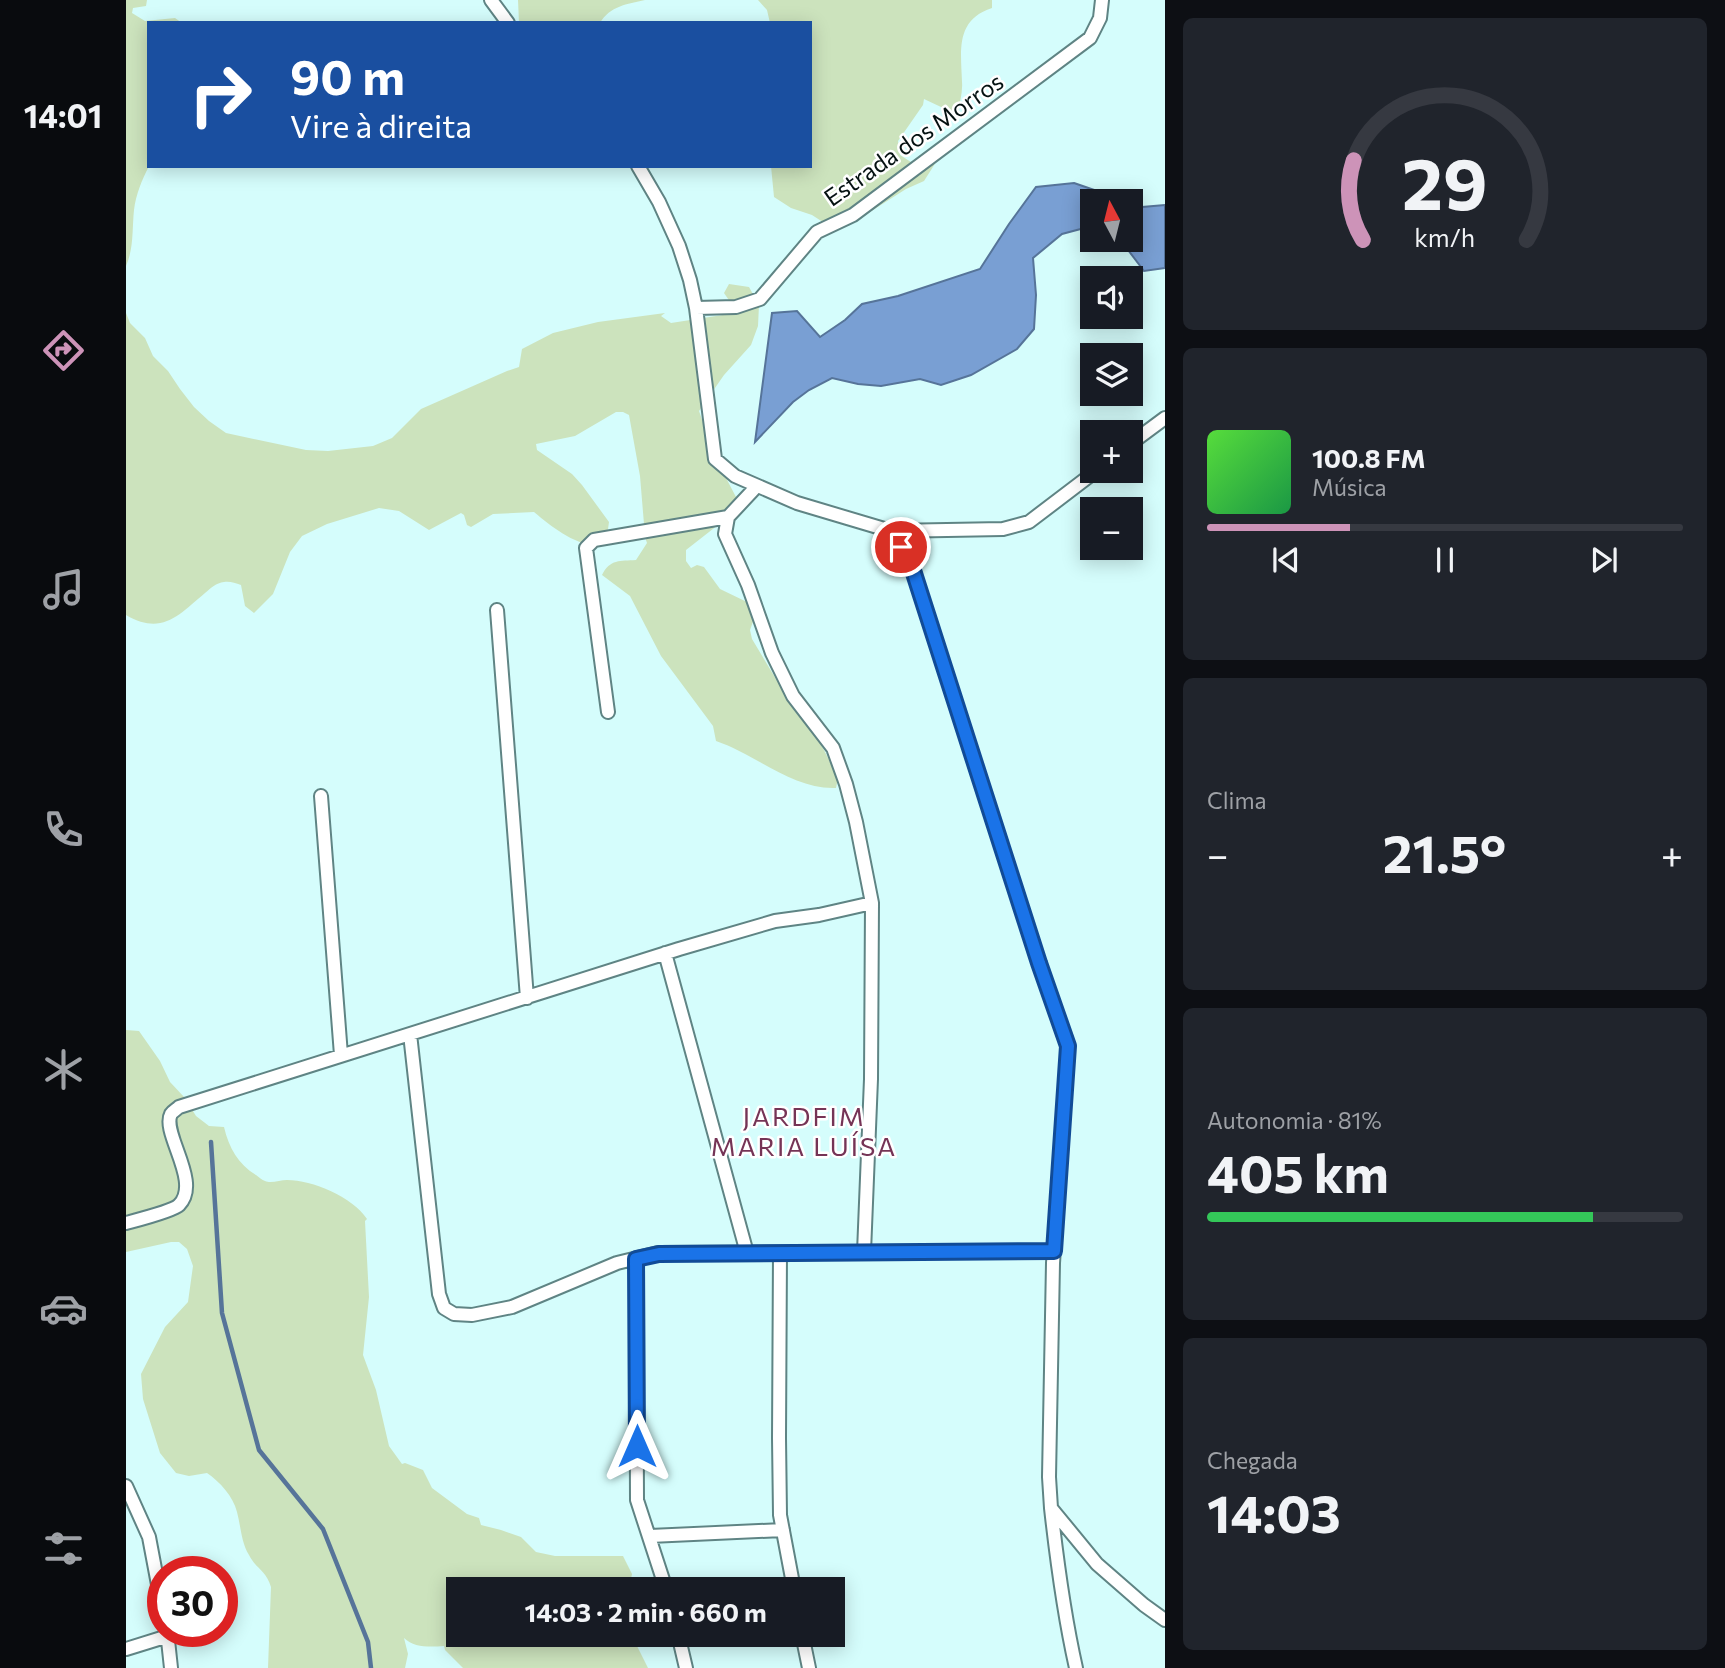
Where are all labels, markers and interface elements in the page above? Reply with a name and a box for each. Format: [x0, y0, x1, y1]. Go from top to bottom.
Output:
text: 90 m [290, 45, 405, 105]
icon: right [175, 49, 266, 140]
street label: Estrada dos Morros [818, 66, 1008, 212]
text: 14:01 [24, 95, 102, 135]
text: Vire à direita [290, 105, 472, 145]
text: 29 [1402, 136, 1488, 225]
north arrow [1080, 189, 1143, 252]
map controls [1080, 189, 1143, 560]
text: km/h [1415, 222, 1475, 252]
button: sound [1080, 266, 1143, 329]
icon: directions [39, 326, 88, 375]
button: layers [1080, 343, 1143, 406]
button: + [1080, 420, 1143, 483]
text: 100.8 FM [1312, 442, 1426, 473]
text: Música [1312, 473, 1387, 501]
button: − [1080, 497, 1143, 560]
pin [871, 517, 931, 577]
icon: arrive [882, 528, 920, 566]
icon: previous [1267, 541, 1305, 579]
icon: pause [1426, 541, 1464, 579]
icon: next [1585, 541, 1623, 579]
icon: music [39, 565, 88, 614]
text: Clima [1207, 786, 1267, 814]
icon: phone [39, 805, 88, 854]
text: 21.5° [1383, 820, 1506, 884]
text: − [1207, 830, 1229, 877]
text: + [1661, 830, 1683, 877]
icon: climate [39, 1045, 88, 1094]
district label: JARDFIM MARIA LUÍSA [711, 1100, 897, 1161]
text: Autonomia · 81% [1207, 1106, 1382, 1134]
text: 405 km [1207, 1140, 1389, 1204]
icon: car [39, 1284, 88, 1333]
position arrow [600, 1409, 674, 1483]
text: Chegada [1207, 1446, 1298, 1474]
text: 14:03 [1207, 1480, 1341, 1544]
icon: filters [39, 1524, 88, 1573]
speed limit sign: 30 [147, 1556, 238, 1647]
text: 14:03 · 2 min · 660 m [524, 1596, 767, 1627]

